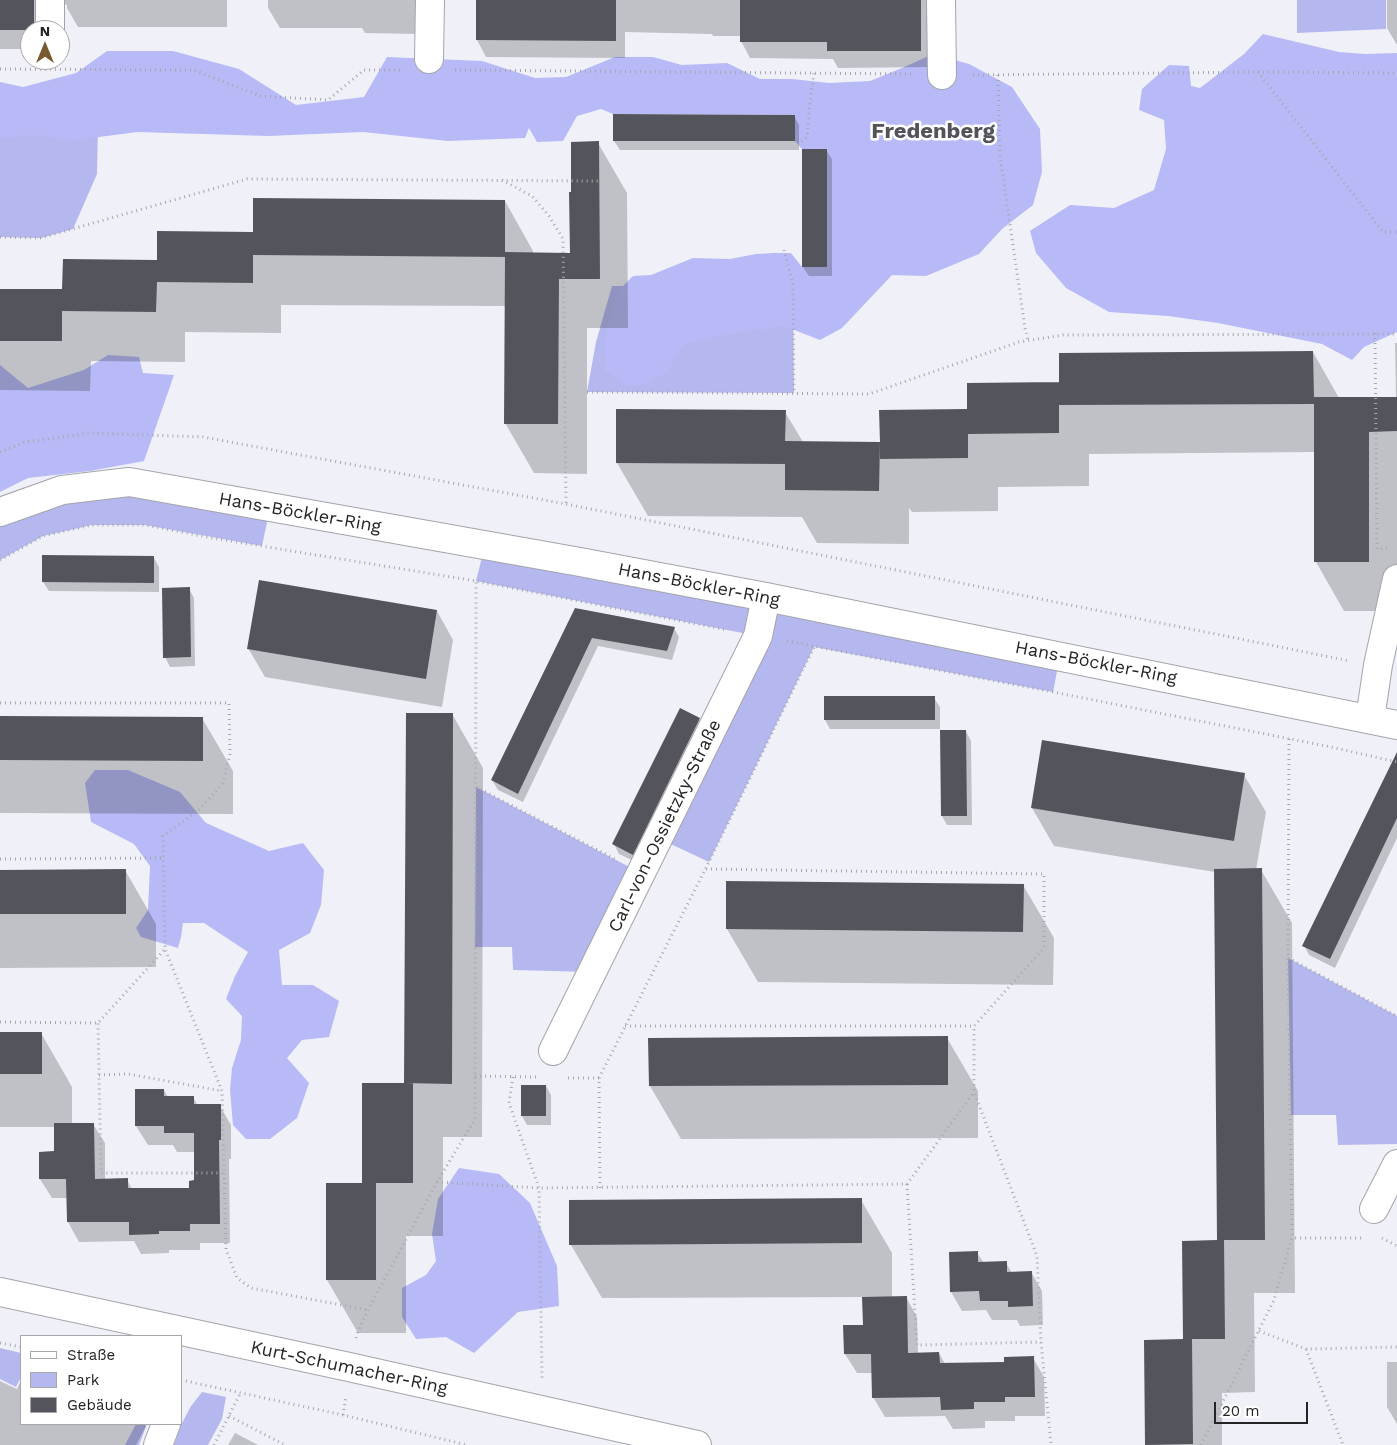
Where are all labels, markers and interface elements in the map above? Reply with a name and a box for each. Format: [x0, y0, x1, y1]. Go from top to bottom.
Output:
north arrow [20, 20, 70, 70]
text: N [40, 23, 50, 39]
district label: Fredenberg [871, 119, 995, 145]
street label: Hans-Böckler-Ring [217, 488, 383, 538]
street label: Hans-Böckler-Ring [616, 559, 782, 611]
street label: Hans-Böckler-Ring [1013, 637, 1179, 689]
street label: Carl-von-Ossietzky-Straße [604, 716, 726, 936]
legend [20, 1335, 182, 1425]
street label: Kurt-Schumacher-Ring [249, 1337, 449, 1399]
text: Straße [67, 1346, 115, 1364]
text: Park [67, 1371, 99, 1389]
scale bar [1217, 1392, 1311, 1424]
text: Gebäude [67, 1396, 132, 1414]
text: 20 m [1222, 1402, 1260, 1420]

